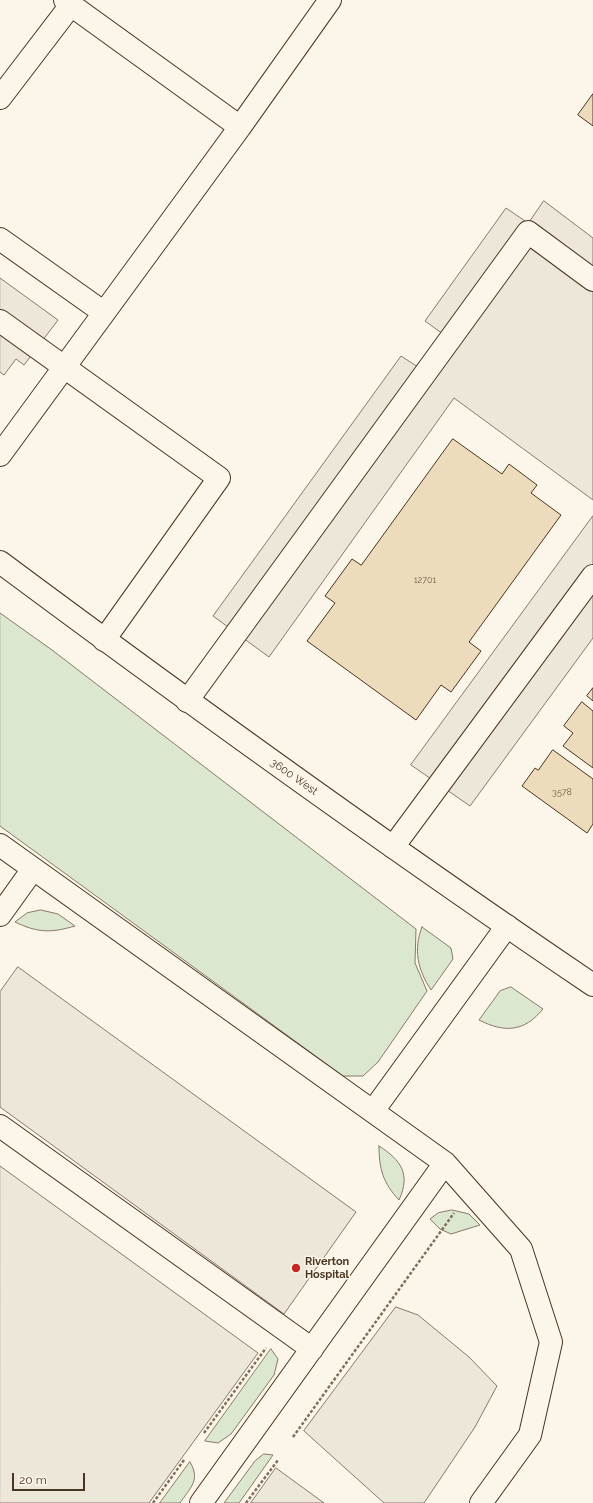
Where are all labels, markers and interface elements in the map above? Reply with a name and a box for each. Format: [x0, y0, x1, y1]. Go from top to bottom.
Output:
house number: 12701 [414, 575, 436, 585]
street label: 3600 West [268, 756, 320, 798]
house number: 3578 [552, 787, 572, 797]
place label: Riverton Hospital [305, 1255, 349, 1281]
marker: Riverton Hospital [290, 1262, 302, 1274]
scale bar [14, 1465, 87, 1491]
text: 20 m [19, 1473, 47, 1487]

